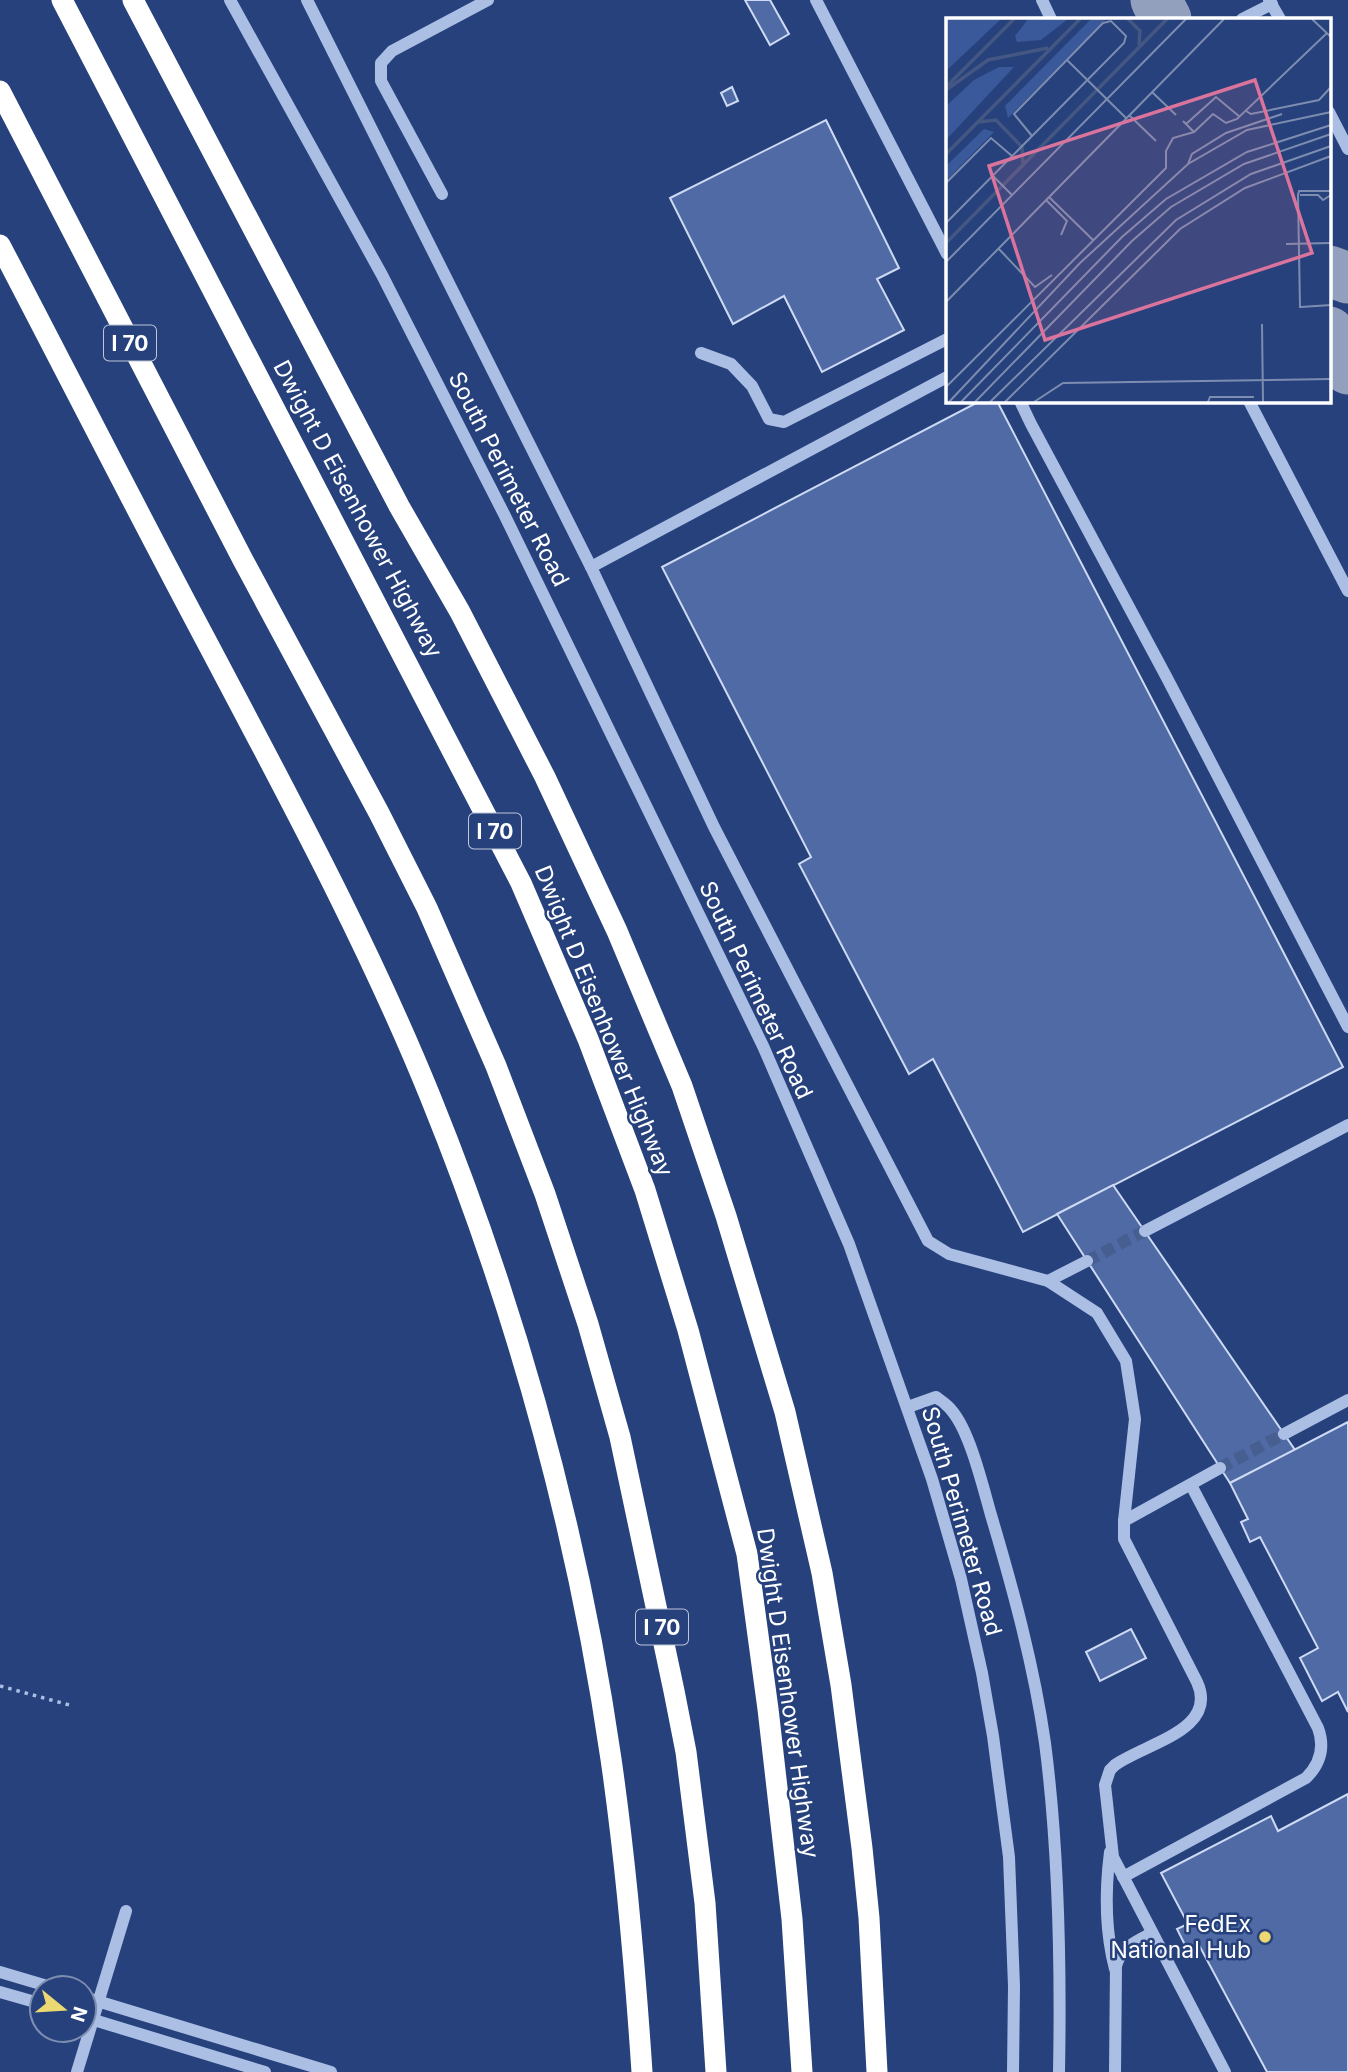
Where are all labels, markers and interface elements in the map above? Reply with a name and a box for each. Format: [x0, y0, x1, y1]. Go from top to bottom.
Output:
inset map [946, 18, 1330, 402]
road number: I 70 [104, 326, 156, 360]
street label: Dwight D Eisenhower Highway [267, 355, 449, 663]
street label: South Perimeter Road [443, 367, 575, 591]
road number: I 70 [469, 814, 521, 848]
street label: Dwight D Eisenhower Highway [529, 861, 679, 1181]
street label: South Perimeter Road [693, 877, 819, 1103]
street label: South Perimeter Road [916, 1403, 1008, 1639]
street label: Dwight D Eisenhower Highway [751, 1526, 825, 1860]
road number: I 70 [636, 1610, 688, 1644]
place label: FedEx National Hub [1111, 1910, 1251, 1964]
marker: FedEx National Hub [1257, 1929, 1273, 1945]
north arrow [28, 1974, 98, 2044]
text: N [66, 2004, 92, 2025]

